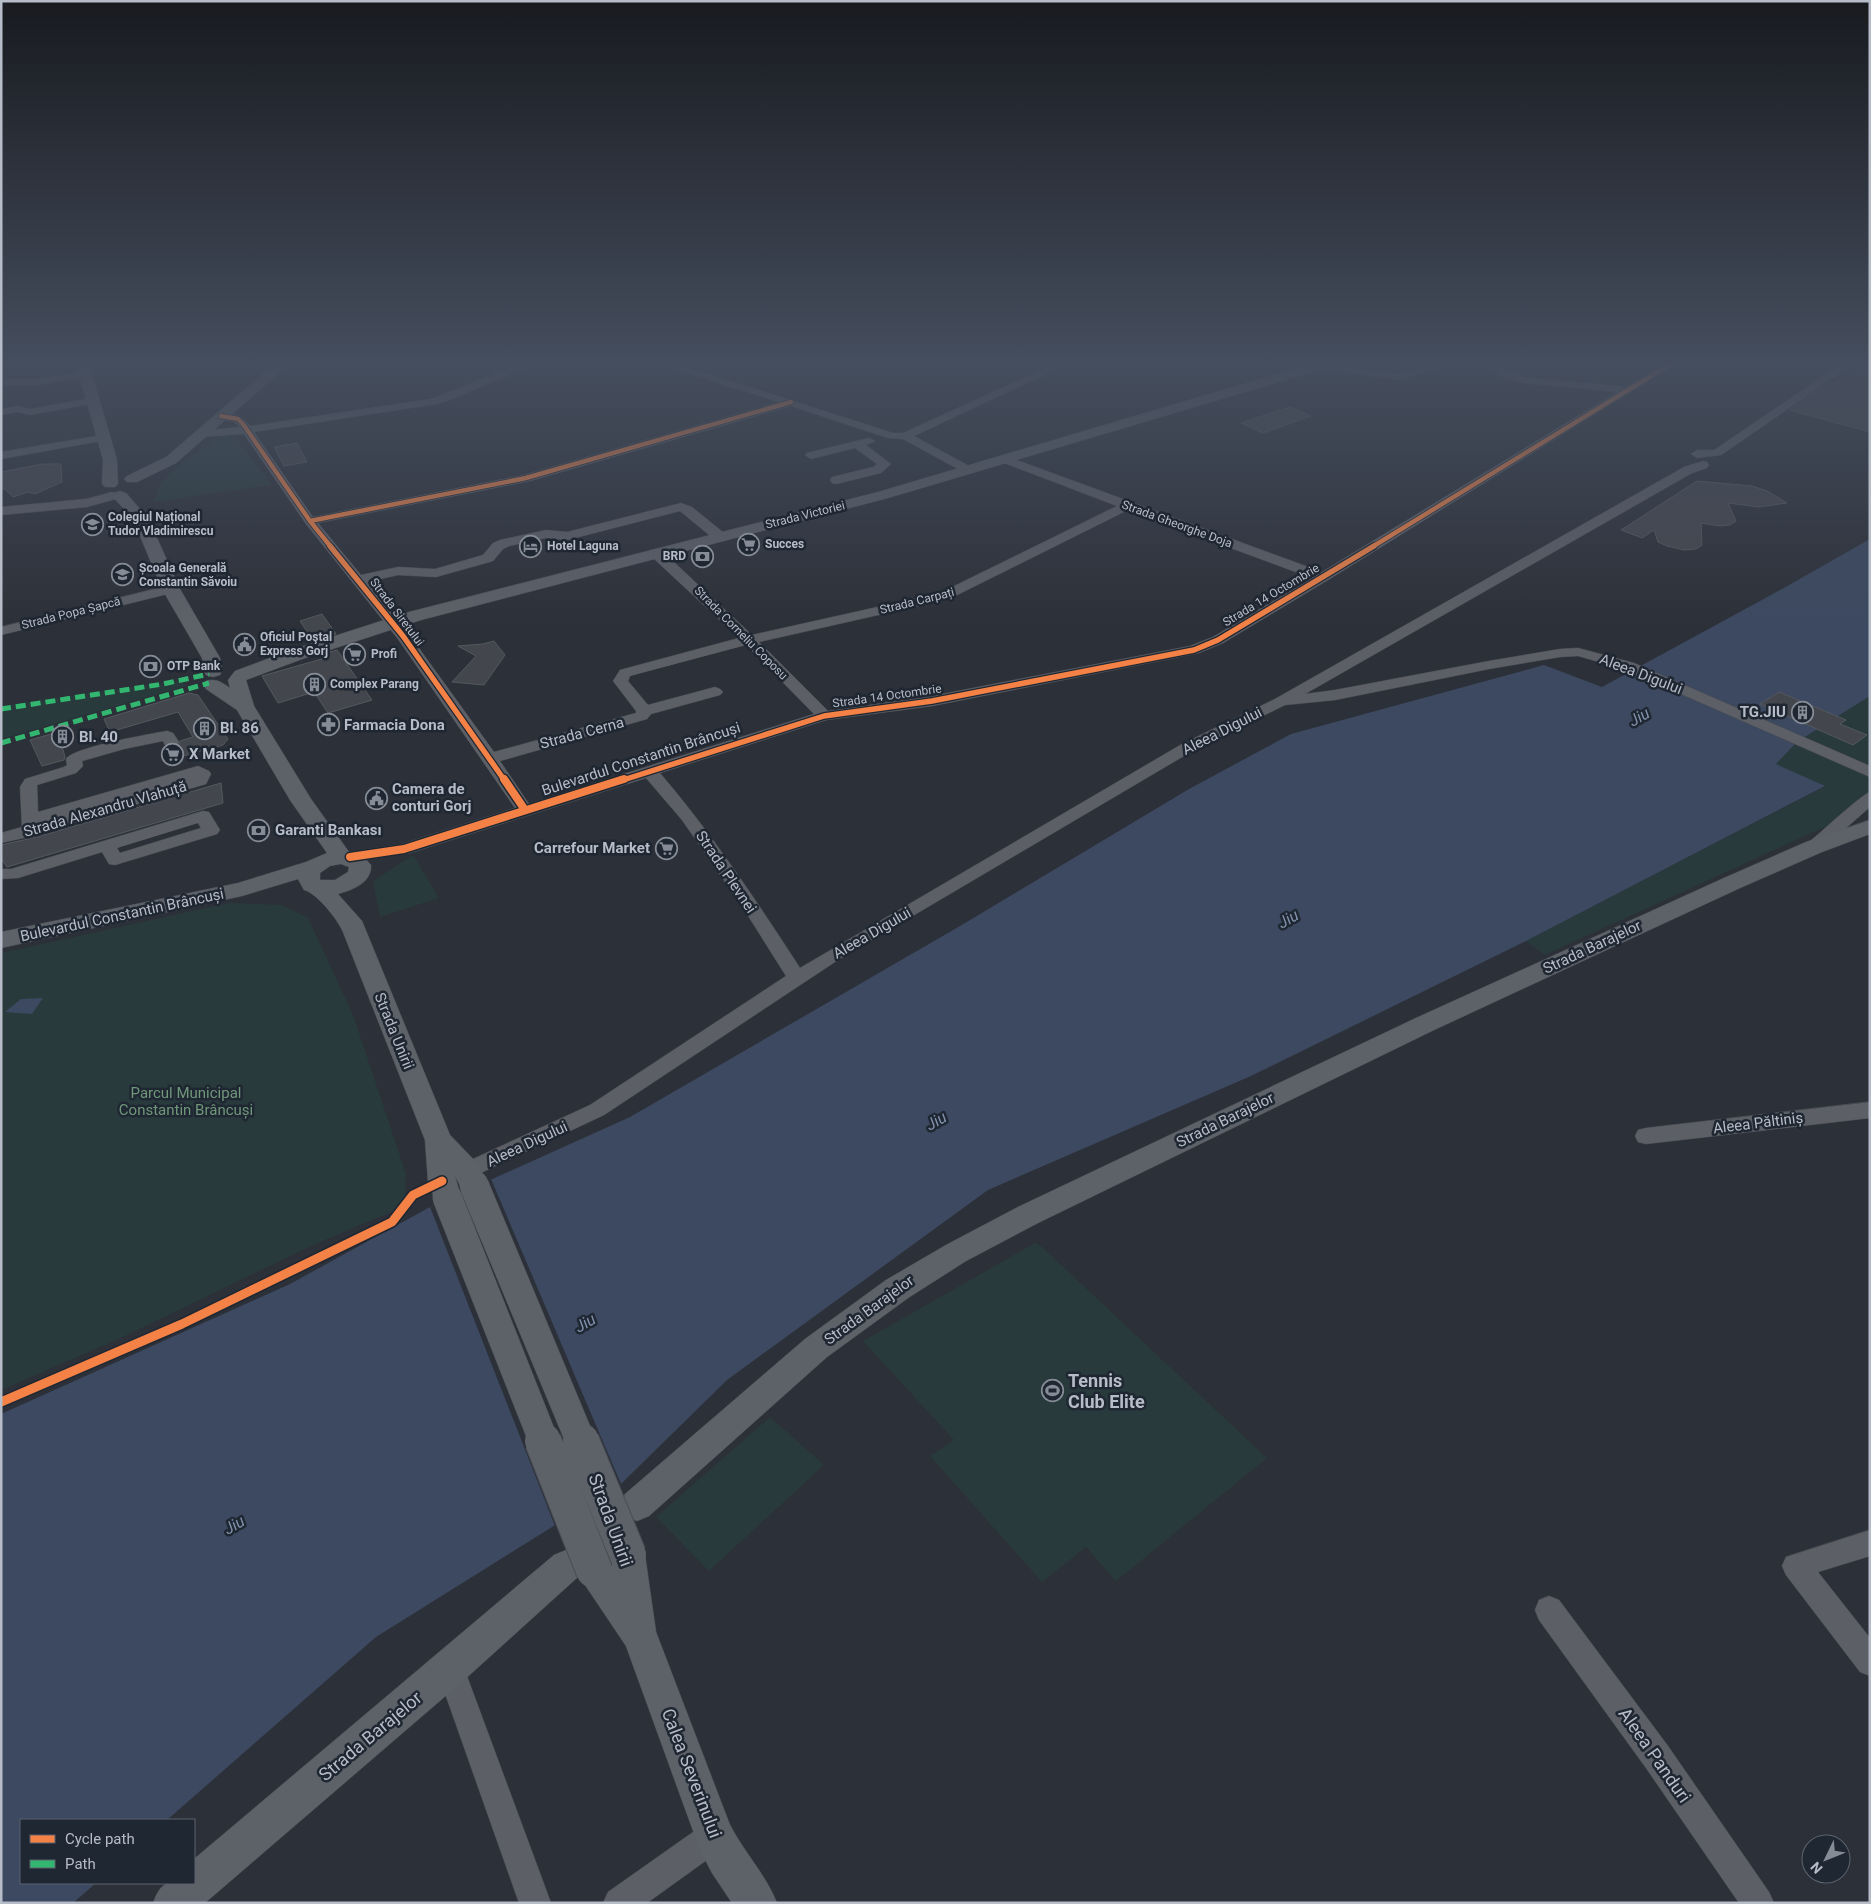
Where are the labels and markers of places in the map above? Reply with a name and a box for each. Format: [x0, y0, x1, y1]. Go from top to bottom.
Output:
place label: Colegiul Național Tudor Vladimirescu [108, 510, 214, 538]
school or university icon: Colegiul Național Tudor Vladimirescu [80, 512, 104, 536]
supermarket icon: Succes [737, 532, 761, 556]
hotel icon: Hotel Laguna [519, 534, 543, 558]
place label: Succes [765, 537, 804, 551]
place label: Hotel Laguna [547, 539, 619, 553]
bank icon: BRD [690, 544, 714, 568]
place label: BRD [663, 549, 686, 563]
place label: Școala Generală Constantin Săvoiu [139, 561, 237, 589]
school or university icon: Școala Generală Constantin Săvoiu [111, 563, 135, 587]
place label: Oficiul Poştal Express Gorj [260, 630, 332, 658]
public building icon: Oficiul Poştal Express Gorj [232, 632, 256, 656]
supermarket icon: Profi [343, 642, 367, 666]
place label: Profi [371, 647, 397, 661]
bank icon: OTP Bank [139, 654, 163, 678]
place label: OTP Bank [167, 659, 221, 673]
building icon: Complex Parang [302, 672, 326, 696]
place label: Complex Parang [330, 677, 419, 691]
building icon: TG.JIU [1790, 700, 1814, 724]
place label: TG.JIU [1740, 703, 1786, 721]
pharmacy icon: Farmacia Dona [316, 713, 340, 737]
building icon: Bl. 86 [192, 716, 216, 740]
place label: Farmacia Dona [344, 716, 445, 734]
place label: Bl. 86 [220, 719, 259, 737]
building icon: Bl. 40 [51, 725, 75, 749]
place label: Bl. 40 [79, 728, 118, 746]
supermarket icon: X Market [161, 742, 185, 766]
place label: X Market [189, 745, 250, 763]
place label: Camera de conturi Gorj [392, 780, 472, 815]
public building icon: Camera de conturi Gorj [364, 786, 388, 810]
bank icon: Garanti Bankası [247, 818, 271, 842]
place label: Garanti Bankası [275, 821, 382, 839]
supermarket icon: Carrefour Market [654, 836, 678, 860]
place label: Carrefour Market [534, 839, 650, 857]
place label: Tennis Club Elite [1068, 1370, 1145, 1412]
sports icon: Tennis Club Elite [1040, 1378, 1064, 1402]

